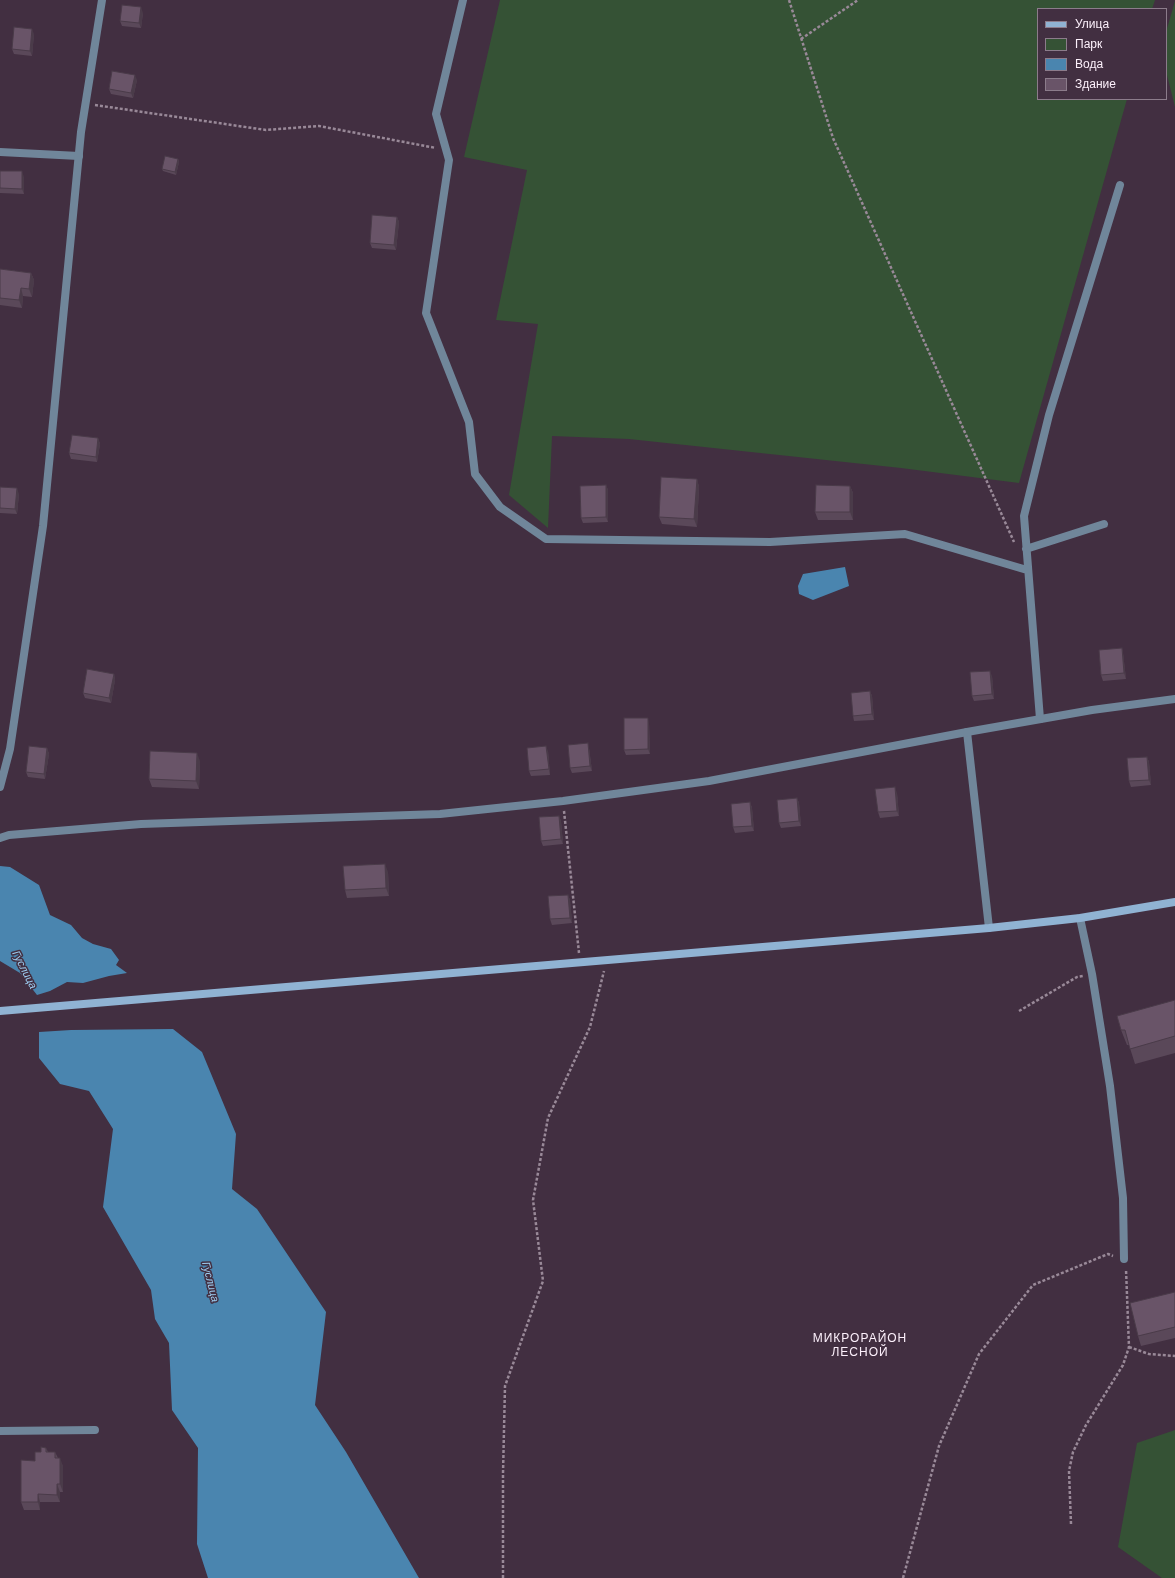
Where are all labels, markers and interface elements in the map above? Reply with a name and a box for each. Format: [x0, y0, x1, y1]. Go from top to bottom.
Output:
legend [1037, 8, 1167, 100]
text: Улица [1075, 17, 1109, 31]
text: Парк [1075, 37, 1102, 51]
text: Вода [1075, 57, 1103, 71]
text: Здание [1075, 77, 1116, 91]
water label: Гуслица [9, 949, 39, 991]
water label: Гуслица [199, 1260, 221, 1304]
district label: МИКРОРАЙОН ЛЕСНОЙ [813, 1332, 907, 1360]

